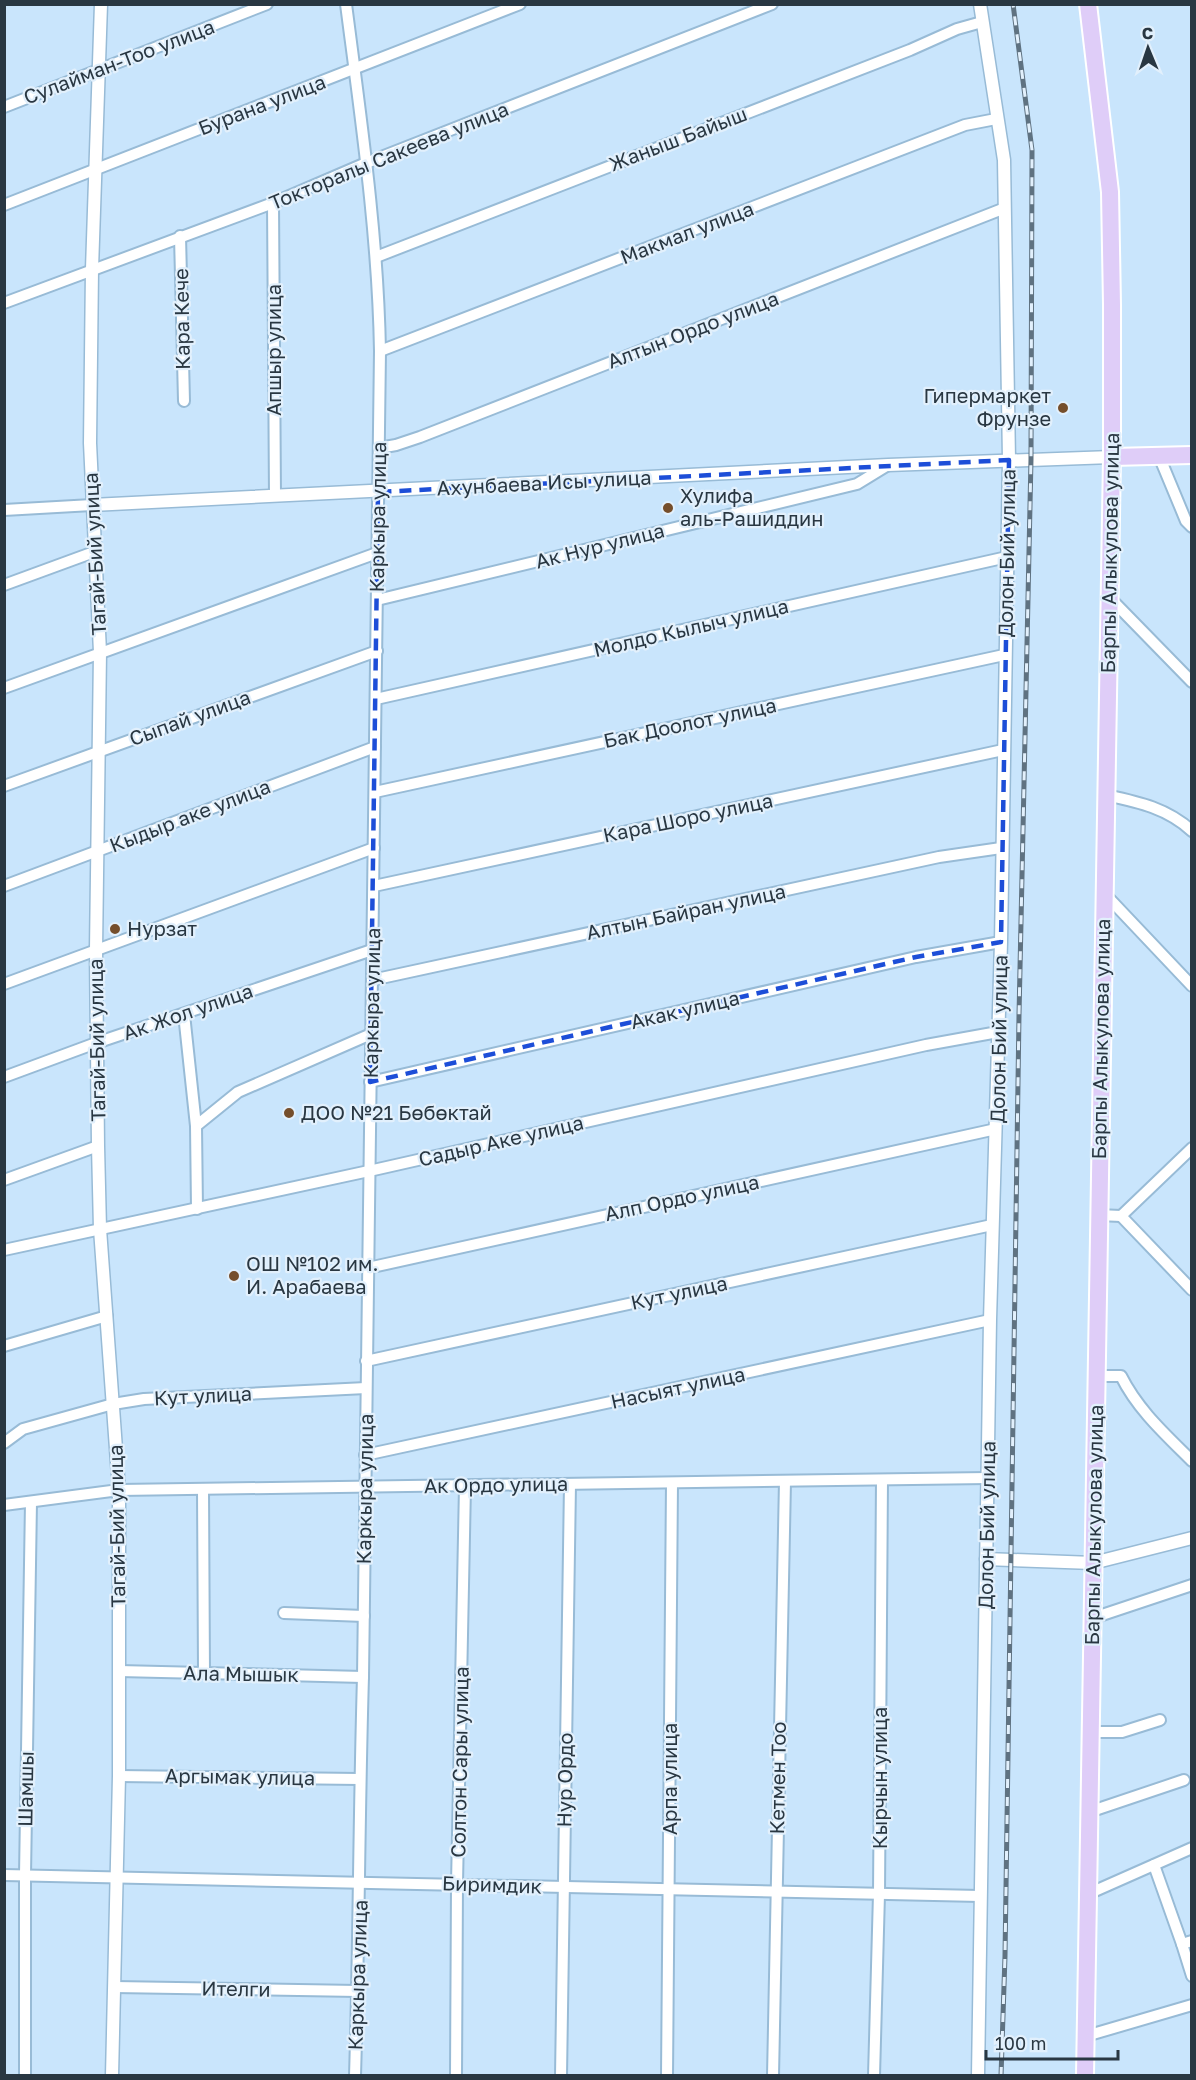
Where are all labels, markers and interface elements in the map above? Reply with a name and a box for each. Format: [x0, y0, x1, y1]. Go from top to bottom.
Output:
street label: Сулайман-Тоо улица [20, 14, 218, 109]
north arrow [1118, 18, 1178, 78]
text: С [1141, 23, 1154, 43]
street label: Бурана улица [195, 69, 329, 139]
street label: Токторалы Сакеева улица [265, 96, 512, 214]
street label: Жаныш Байыш [605, 101, 750, 175]
street label: Макмал улица [617, 196, 757, 269]
street label: Кара Кече [168, 268, 194, 370]
street label: Апшыр улица [261, 284, 285, 416]
street label: Алтын Ордо улица [604, 285, 782, 373]
place label: Гипермаркет Фрунзе [924, 383, 1051, 430]
marker: Гипермаркет Фрунзе [1056, 401, 1070, 415]
street label: Барпы Алыкулова улица [1095, 432, 1123, 674]
street label: Каркыра улица [364, 441, 390, 593]
street label: Ахунбаева Исы улица [436, 464, 652, 500]
street label: Долон Бий улица [993, 469, 1019, 637]
street label: Тагай-Бий улица [78, 472, 110, 636]
place label: Хулифа аль-Рашиддин [680, 483, 824, 530]
marker: Хулифа аль-Рашиддин [661, 501, 675, 515]
street label: Ак Нур улица [533, 517, 667, 573]
street label: Молдо Кылыч улица [591, 593, 791, 661]
street label: Сыпай улица [126, 684, 254, 750]
street label: Бак Доолот улица [601, 692, 778, 752]
street label: Кыдыр аке улица [106, 773, 273, 857]
street label: Кара Шоро улица [601, 787, 775, 847]
street label: Алтын Байран улица [584, 878, 788, 944]
place label: Нурзат [127, 916, 197, 940]
street label: Барпы Алыкулова улица [1086, 918, 1114, 1160]
marker: Нурзат [108, 922, 122, 936]
street label: Каркыра улица [358, 927, 384, 1079]
street label: Долон Бий улица [985, 955, 1011, 1123]
street label: Тагай-Бий улица [83, 958, 109, 1122]
street label: Ак Жол улица [120, 978, 256, 1045]
street label: Акак улица [628, 985, 742, 1033]
place label: ДОО №21 Бөбөктай [301, 1100, 492, 1124]
marker: ДОО №21 Бөбөктай [282, 1106, 296, 1120]
street label: Садыр Аке улица [416, 1109, 586, 1171]
street label: Алп Ордо улица [602, 1169, 761, 1225]
place label: ОШ №102 им. И. Арабаева [246, 1251, 378, 1298]
marker: ОШ №102 им. И. Арабаева [227, 1269, 241, 1283]
street label: Кут улица [628, 1270, 729, 1314]
street label: Насыят улица [608, 1361, 747, 1413]
street label: Кут улица [153, 1380, 253, 1410]
street label: Барпы Алыкулова улица [1079, 1404, 1107, 1646]
street label: Каркыра улица [351, 1413, 377, 1565]
street label: Долон Бий улица [973, 1441, 999, 1609]
street label: Тагай-Бий улица [103, 1444, 129, 1608]
street label: Ак Ордо улица [424, 1471, 568, 1497]
street label: Ала Мышык [183, 1660, 299, 1686]
street label: Солтон Сары улица [445, 1666, 473, 1858]
street label: Кырчын улица [867, 1707, 891, 1849]
street label: Кетмен Тоо [764, 1721, 790, 1834]
street label: Арпа улица [657, 1723, 681, 1835]
street label: Нур Ордо [551, 1732, 577, 1828]
street label: Шамшы [12, 1751, 38, 1827]
street label: Аргымак улица [165, 1763, 315, 1789]
street label: Биримдик [442, 1870, 543, 1898]
street label: Каркыра улица [342, 1899, 372, 2051]
street label: Ителги [201, 1975, 271, 2001]
scale bar [986, 2023, 1118, 2061]
text: 100 m [995, 2032, 1046, 2054]

